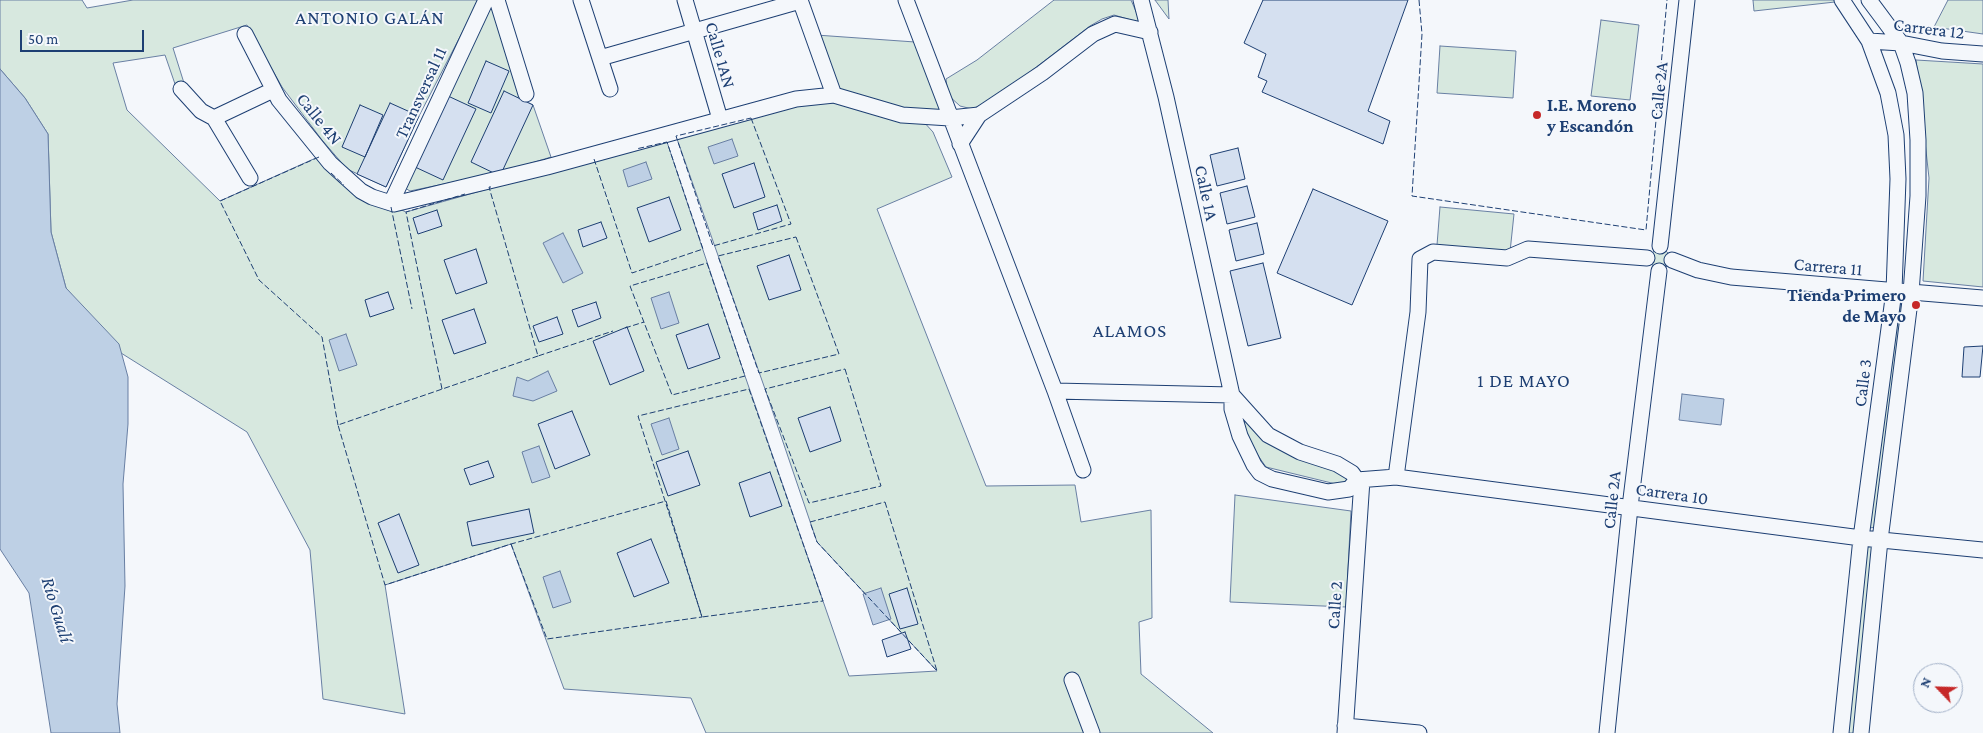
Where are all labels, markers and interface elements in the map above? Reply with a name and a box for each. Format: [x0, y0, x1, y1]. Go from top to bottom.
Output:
district label: ANTONIO GALÁN [294, 7, 446, 29]
street label: Carrera 12 [1892, 14, 1966, 44]
scale bar [22, 20, 146, 52]
street label: Calle 1AN [700, 20, 740, 90]
text: 50 m [28, 31, 58, 47]
street label: Transversal 11 [390, 44, 452, 142]
street label: Calle 2A [1645, 61, 1673, 121]
street label: Calle 4N [292, 89, 346, 149]
place label: I.E. Moreno y Escandón [1547, 94, 1637, 136]
marker: I.E. Moreno y Escandón [1531, 109, 1543, 121]
street label: Calle 1A [1190, 163, 1222, 223]
street label: Carrera 11 [1793, 253, 1863, 281]
place label: Tienda Primero de Mayo [1787, 284, 1906, 326]
marker: Tienda Primero de Mayo [1910, 299, 1922, 311]
district label: ALAMOS [1092, 320, 1168, 342]
street label: Calle 3 [1849, 358, 1877, 408]
district label: 1 DE MAYO [1476, 370, 1572, 392]
street label: Calle 2A [1598, 470, 1626, 530]
street label: Carrera 10 [1634, 478, 1710, 510]
water label: Río Gualí [36, 574, 78, 646]
street label: Calle 2 [1323, 580, 1347, 630]
north arrow [1913, 663, 1963, 713]
text: N [1916, 675, 1934, 690]

